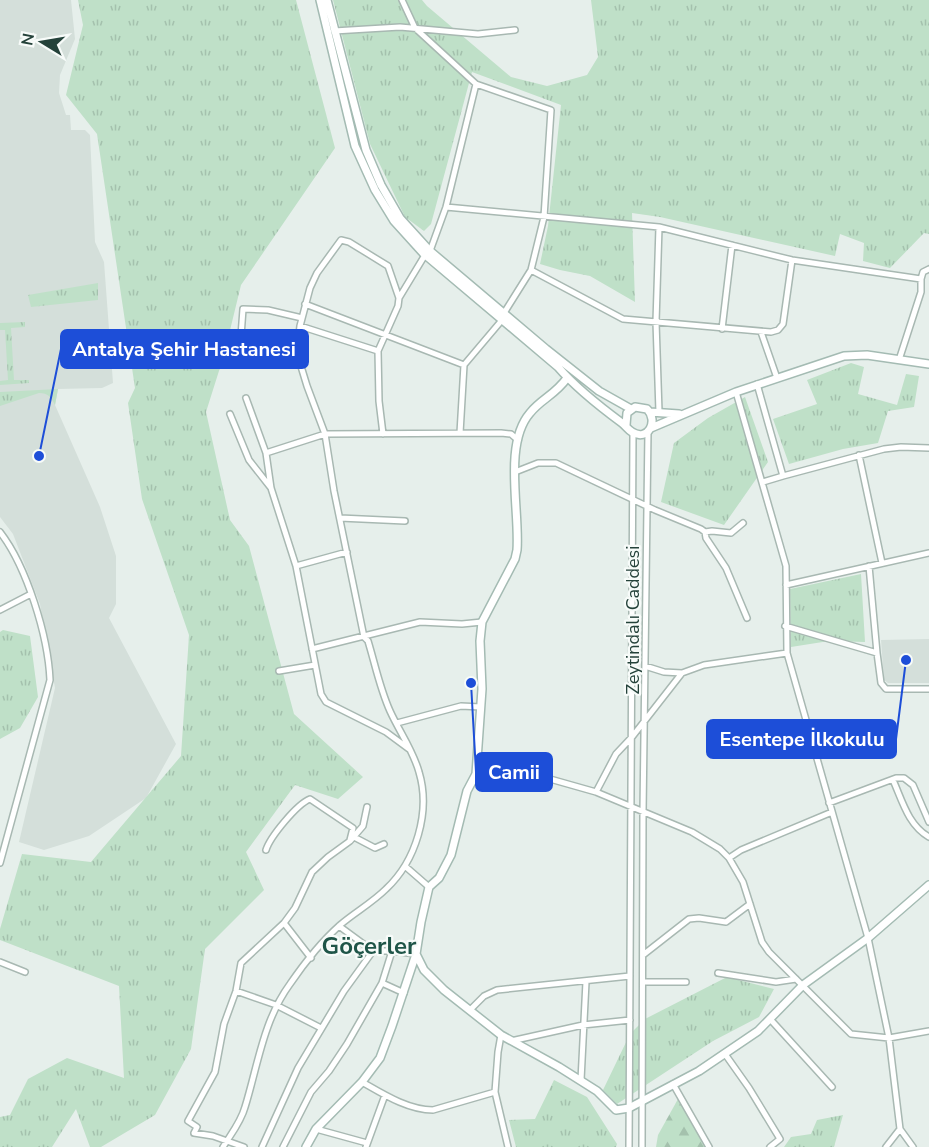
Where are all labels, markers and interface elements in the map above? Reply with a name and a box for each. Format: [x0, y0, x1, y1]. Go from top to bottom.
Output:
north arrow [12, 12, 72, 72]
text: N [16, 31, 40, 47]
callout: Antalya Şehir Hastanesi [61, 330, 308, 368]
text: Antalya Şehir Hastanesi [72, 336, 296, 363]
street label: Zeytindalı Caddesi [621, 546, 645, 694]
callout: Esentepe İlkokulu [707, 720, 896, 758]
text: Esentepe İlkokulu [719, 726, 885, 753]
callout: Camii [476, 753, 552, 791]
text: Camii [488, 759, 540, 786]
district label: Göçerler [322, 930, 417, 962]

